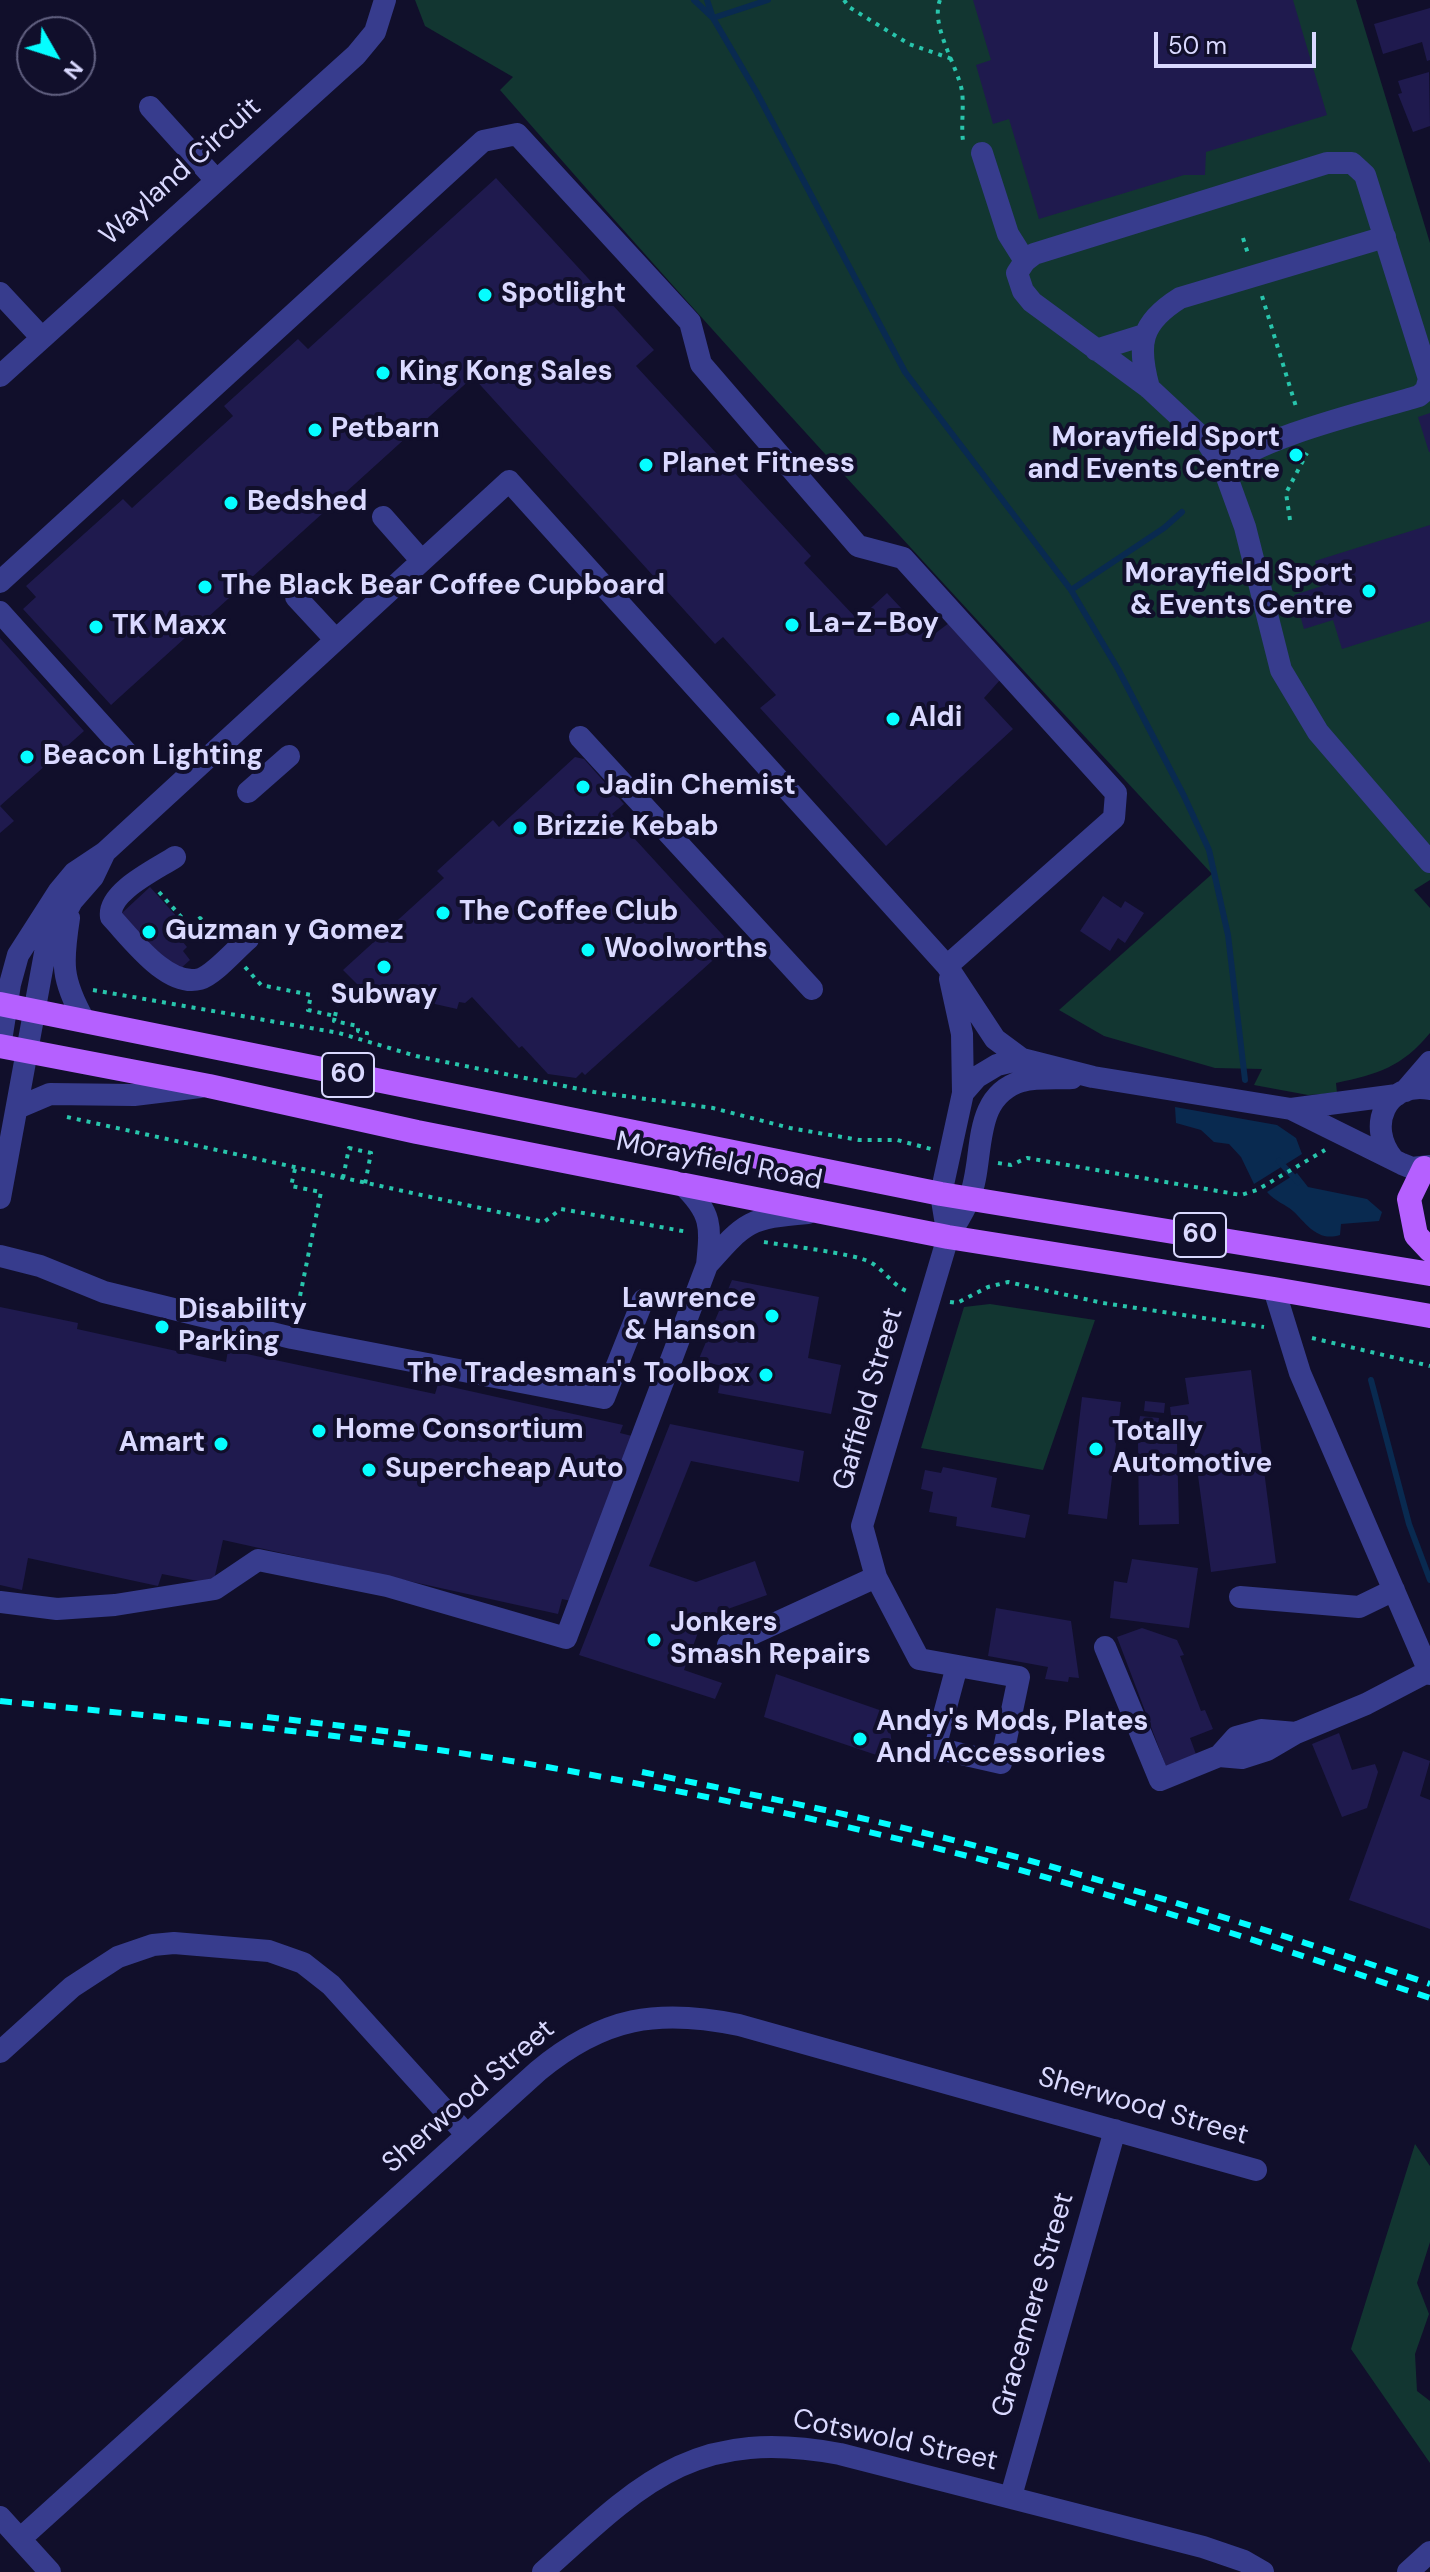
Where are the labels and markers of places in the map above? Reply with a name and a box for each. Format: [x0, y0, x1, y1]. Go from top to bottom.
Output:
place label: Spotlight [501, 278, 626, 312]
marker: Spotlight [476, 286, 494, 304]
place label: King Kong Sales [399, 356, 613, 390]
marker: King Kong Sales [374, 364, 392, 382]
place label: Petbarn [331, 413, 440, 447]
marker: Petbarn [306, 421, 324, 439]
place label: Morayfield Sport and Events Centre [1027, 422, 1280, 488]
marker: Morayfield Sport and Events Centre [1287, 446, 1305, 464]
place label: Planet Fitness [662, 448, 855, 482]
marker: Planet Fitness [637, 456, 655, 474]
place label: Bedshed [247, 486, 367, 520]
marker: Bedshed [222, 494, 240, 512]
place label: Morayfield Sport & Events Centre [1125, 558, 1353, 624]
place label: The Black Bear Coffee Cupboard [221, 570, 665, 604]
marker: The Black Bear Coffee Cupboard [196, 578, 214, 596]
marker: Morayfield Sport & Events Centre [1360, 582, 1378, 600]
place label: La-Z-Boy [808, 608, 939, 642]
place label: TK Maxx [112, 610, 227, 644]
marker: La-Z-Boy [783, 616, 801, 634]
marker: TK Maxx [87, 618, 105, 636]
place label: Aldi [909, 702, 962, 736]
marker: Aldi [884, 710, 902, 728]
place label: Beacon Lighting [43, 740, 263, 774]
marker: Beacon Lighting [18, 748, 36, 766]
place label: Jadin Chemist [599, 770, 796, 804]
marker: Jadin Chemist [574, 778, 592, 796]
place label: Brizzie Kebab [536, 811, 719, 845]
marker: Brizzie Kebab [511, 819, 529, 837]
place label: The Coffee Club [459, 896, 678, 930]
marker: The Coffee Club [434, 904, 452, 922]
place label: Guzman y Gomez [165, 915, 404, 949]
marker: Guzman y Gomez [140, 923, 158, 941]
place label: Woolworths [604, 933, 768, 967]
marker: Woolworths [579, 941, 597, 959]
marker: Subway [375, 958, 393, 976]
place label: Subway [330, 979, 438, 1013]
place label: Lawrence & Hanson [622, 1283, 756, 1349]
place label: Disability Parking [178, 1294, 307, 1360]
marker: Lawrence & Hanson [763, 1307, 781, 1325]
marker: Disability Parking [153, 1318, 171, 1336]
place label: The Tradesman's Toolbox [407, 1358, 750, 1392]
marker: The Tradesman's Toolbox [757, 1366, 775, 1384]
place label: Home Consortium [335, 1414, 584, 1448]
place label: Totally Automotive [1112, 1416, 1272, 1482]
marker: Home Consortium [310, 1422, 328, 1440]
place label: Amart [119, 1427, 205, 1461]
marker: Amart [212, 1435, 230, 1453]
marker: Totally Automotive [1087, 1440, 1105, 1458]
place label: Supercheap Auto [385, 1453, 624, 1487]
marker: Supercheap Auto [360, 1461, 378, 1479]
place label: Jonkers Smash Repairs [670, 1607, 871, 1673]
marker: Jonkers Smash Repairs [645, 1631, 663, 1649]
place label: Andy's Mods, Plates And Accessories [876, 1706, 1148, 1772]
marker: Andy's Mods, Plates And Accessories [851, 1730, 869, 1748]

